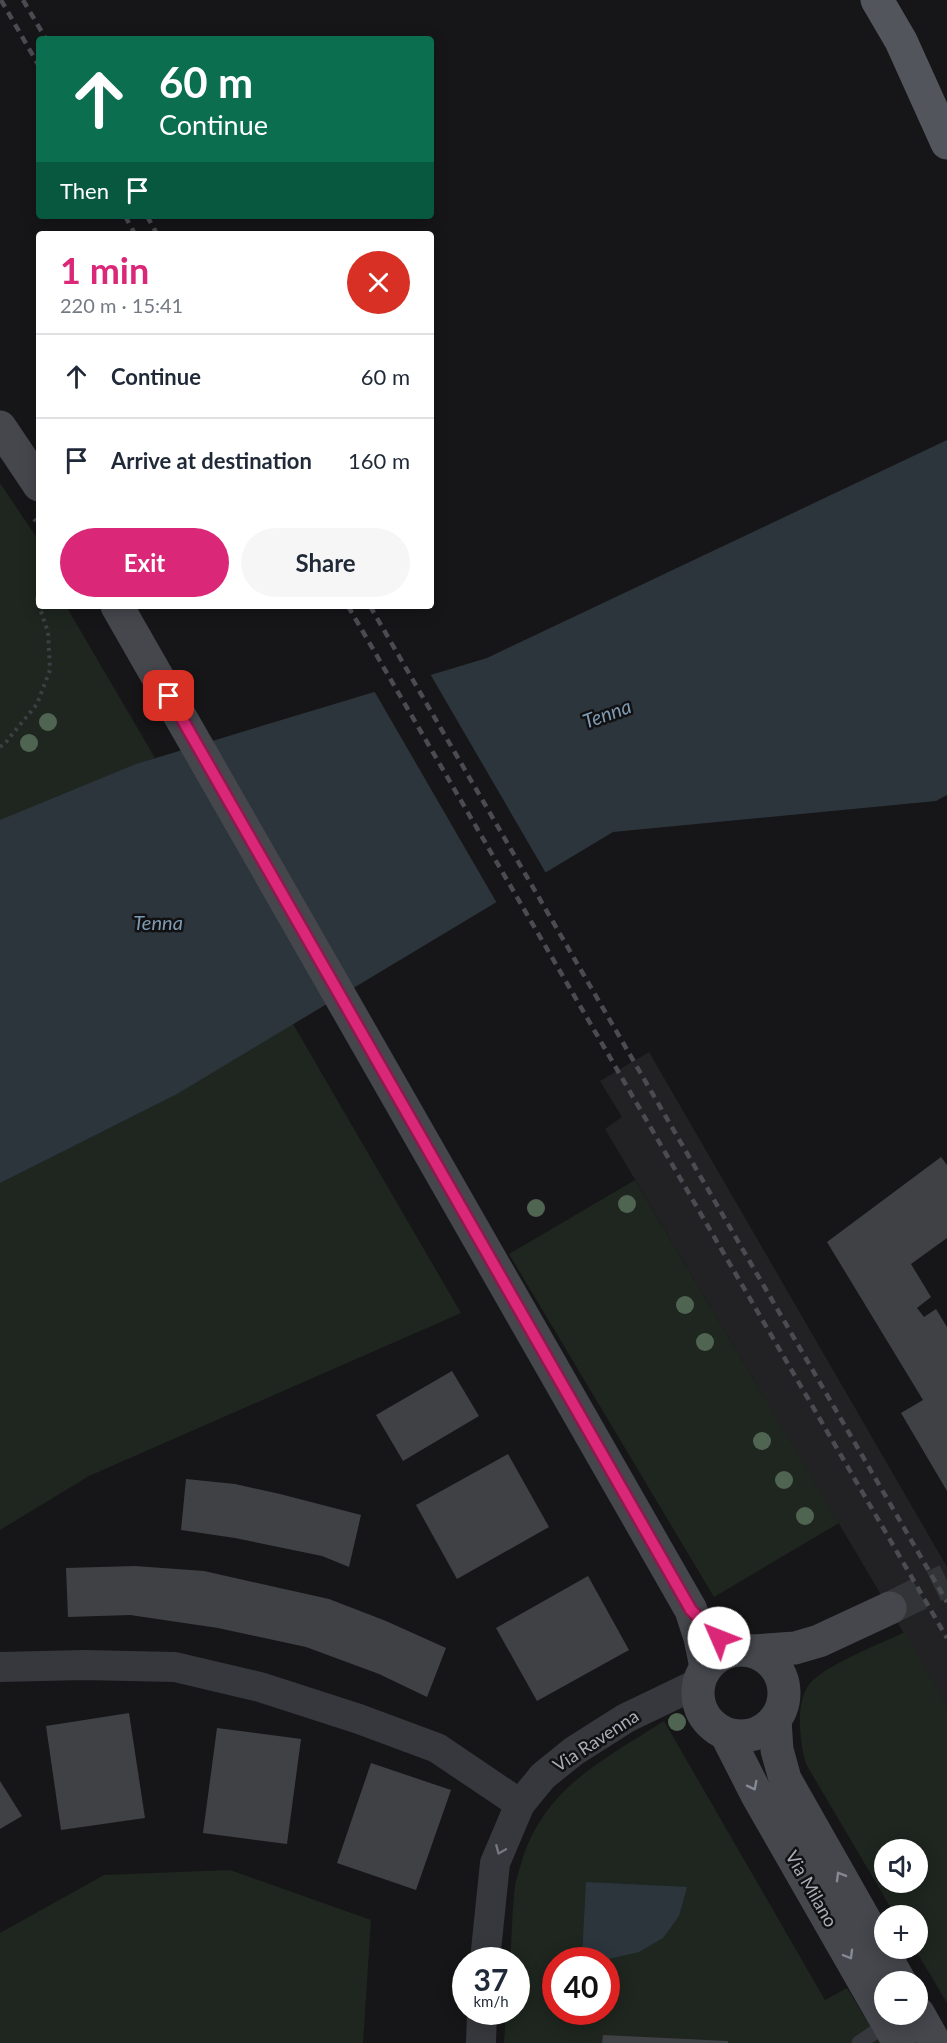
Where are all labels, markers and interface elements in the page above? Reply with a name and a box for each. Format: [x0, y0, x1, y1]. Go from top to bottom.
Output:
text: 60 m [159, 57, 253, 107]
icon: ahead [60, 60, 138, 138]
text: Continue [159, 108, 268, 141]
icon: arrive [121, 174, 154, 207]
text: Then [60, 177, 109, 204]
text: 1 min [60, 248, 149, 292]
button: close [347, 251, 410, 314]
text: 220 m · 15:41 [60, 293, 183, 317]
icon: ahead [60, 360, 93, 393]
text: Continue [111, 363, 201, 390]
text: 60 m [361, 363, 410, 390]
icon: arrive [60, 444, 93, 477]
text: Arrive at destination [111, 447, 312, 474]
text: 160 m [348, 447, 410, 474]
button: Exit [60, 528, 229, 597]
button: Share [241, 528, 410, 597]
pin [143, 670, 194, 721]
icon: arrive [152, 679, 185, 712]
water label: Tenna [579, 693, 634, 733]
water label: Tenna [133, 910, 183, 934]
position arrow [687, 1606, 751, 1670]
street label: Via Ravenna [549, 1704, 642, 1776]
one-way arrow [745, 1780, 757, 1791]
map controls [874, 1839, 928, 2025]
button: sound [874, 1839, 928, 1893]
one-way arrow [495, 1844, 507, 1855]
street label: Via Milano [781, 1846, 842, 1931]
one-way arrow [836, 1872, 847, 1882]
button: + [874, 1905, 928, 1959]
speed limit sign: 40 [542, 1947, 620, 2025]
one-way arrow [842, 1949, 853, 1959]
text: 37 [474, 1961, 508, 1997]
button: − [874, 1971, 928, 2025]
text: km/h [473, 1992, 509, 2010]

